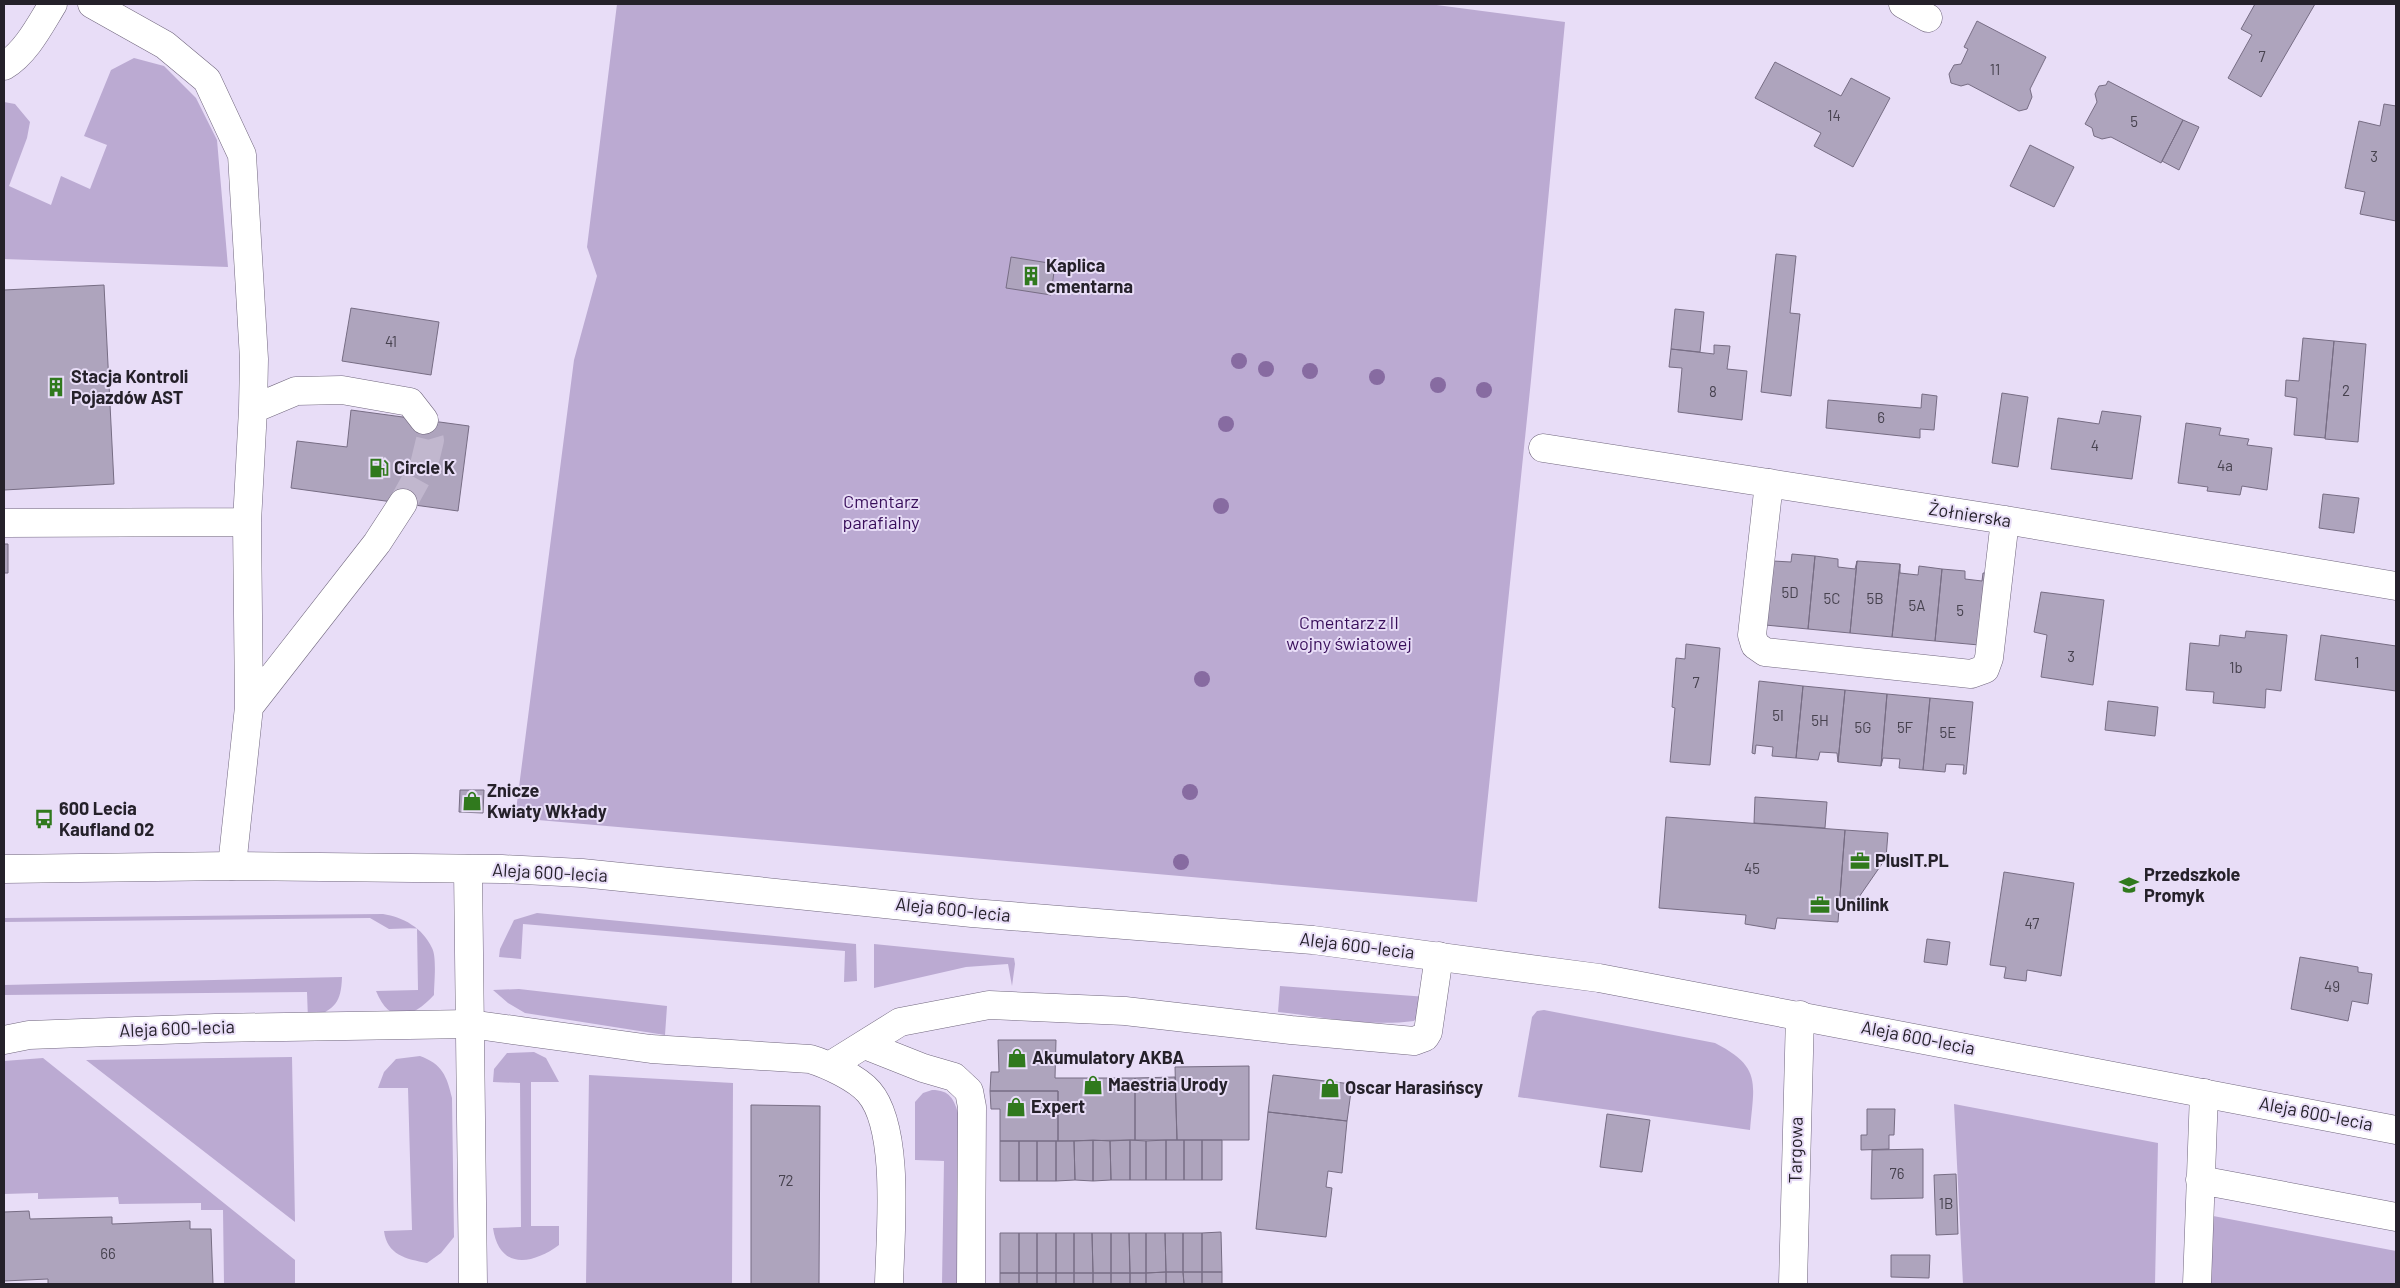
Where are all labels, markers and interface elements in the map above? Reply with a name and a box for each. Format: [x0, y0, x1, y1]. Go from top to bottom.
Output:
house number: 7 [2258, 47, 2266, 65]
house number: 11 [1990, 60, 2000, 78]
house number: 14 [1827, 106, 1841, 124]
house number: 5 [2130, 112, 2138, 130]
house number: 3 [2370, 147, 2378, 165]
place label: Kaplica cmentarna [1046, 254, 1133, 297]
building icon: Kaplica cmentarna [1020, 265, 1042, 287]
house number: 41 [385, 332, 397, 350]
place label: Stacja Kontroli Pojazdów AST [71, 365, 188, 408]
building icon: Stacja Kontroli Pojazdów AST [45, 376, 67, 398]
house number: 2 [2342, 381, 2350, 399]
house number: 8 [1709, 382, 1717, 400]
house number: 6 [1877, 408, 1885, 426]
house number: 4 [2091, 436, 2099, 454]
place label: Circle K [394, 456, 455, 478]
house number: 4a [2217, 456, 2233, 474]
fuel station icon: Circle K [368, 457, 390, 479]
park label: Cmentarz parafialny [842, 490, 920, 533]
street label: Żołnierska [1927, 497, 2013, 531]
house number: 5D [1782, 583, 1798, 601]
house number: 5C [1824, 589, 1840, 607]
house number: 5B [1866, 589, 1884, 607]
house number: 5A [1909, 596, 1925, 614]
house number: 5 [1956, 601, 1964, 619]
park label: Cmentarz z II wojny światowej [1286, 611, 1412, 654]
house number: 3 [2067, 647, 2075, 665]
house number: 1 [2354, 653, 2360, 671]
house number: 1b [2229, 658, 2243, 676]
house number: 7 [1692, 673, 1700, 691]
house number: 5I [1772, 706, 1784, 724]
house number: 5H [1811, 711, 1829, 729]
house number: 5G [1855, 718, 1871, 736]
house number: 5F [1897, 718, 1914, 736]
house number: 5E [1940, 723, 1956, 741]
place label: Znicze Kwiaty Wkłady [487, 779, 607, 822]
shop icon: Znicze Kwiaty Wkłady [461, 790, 483, 812]
place label: 600 Lecia Kaufland 02 [59, 797, 154, 840]
bus stop icon: 600 Lecia Kaufland 02 [33, 808, 55, 830]
place label: PlusIT.PL [1875, 849, 1949, 871]
office icon: PlusIT.PL [1849, 850, 1871, 872]
street label: Aleja 600-lecia [492, 858, 608, 886]
house number: 45 [1744, 859, 1760, 877]
place label: Przedszkole Promyk [2144, 863, 2241, 906]
school or university icon: Przedszkole Promyk [2118, 874, 2140, 896]
street label: Aleja 600-lecia [895, 892, 1012, 926]
place label: Unilink [1835, 893, 1890, 915]
office icon: Unilink [1809, 894, 1831, 916]
house number: 47 [2025, 914, 2039, 932]
street label: Aleja 600-lecia [1298, 927, 1416, 963]
house number: 49 [2324, 977, 2340, 995]
street label: Aleja 600-lecia [119, 1015, 235, 1041]
street label: Aleja 600-lecia [1859, 1015, 1977, 1059]
place label: Akumulatory AKBA [1032, 1046, 1184, 1068]
shop icon: Akumulatory AKBA [1006, 1047, 1028, 1069]
place label: Maestria Urody [1108, 1073, 1228, 1095]
shop icon: Maestria Urody [1082, 1074, 1104, 1096]
place label: Oscar Harasińscy [1345, 1076, 1483, 1098]
shop icon: Oscar Harasińscy [1319, 1077, 1341, 1099]
street label: Aleja 600-lecia [2257, 1091, 2375, 1135]
place label: Expert [1031, 1095, 1085, 1117]
shop icon: Expert [1005, 1096, 1027, 1118]
street label: Targowa [1783, 1117, 1807, 1183]
house number: 76 [1890, 1164, 1904, 1182]
house number: 72 [778, 1171, 794, 1189]
house number: 1B [1939, 1194, 1953, 1212]
house number: 66 [100, 1244, 116, 1262]

